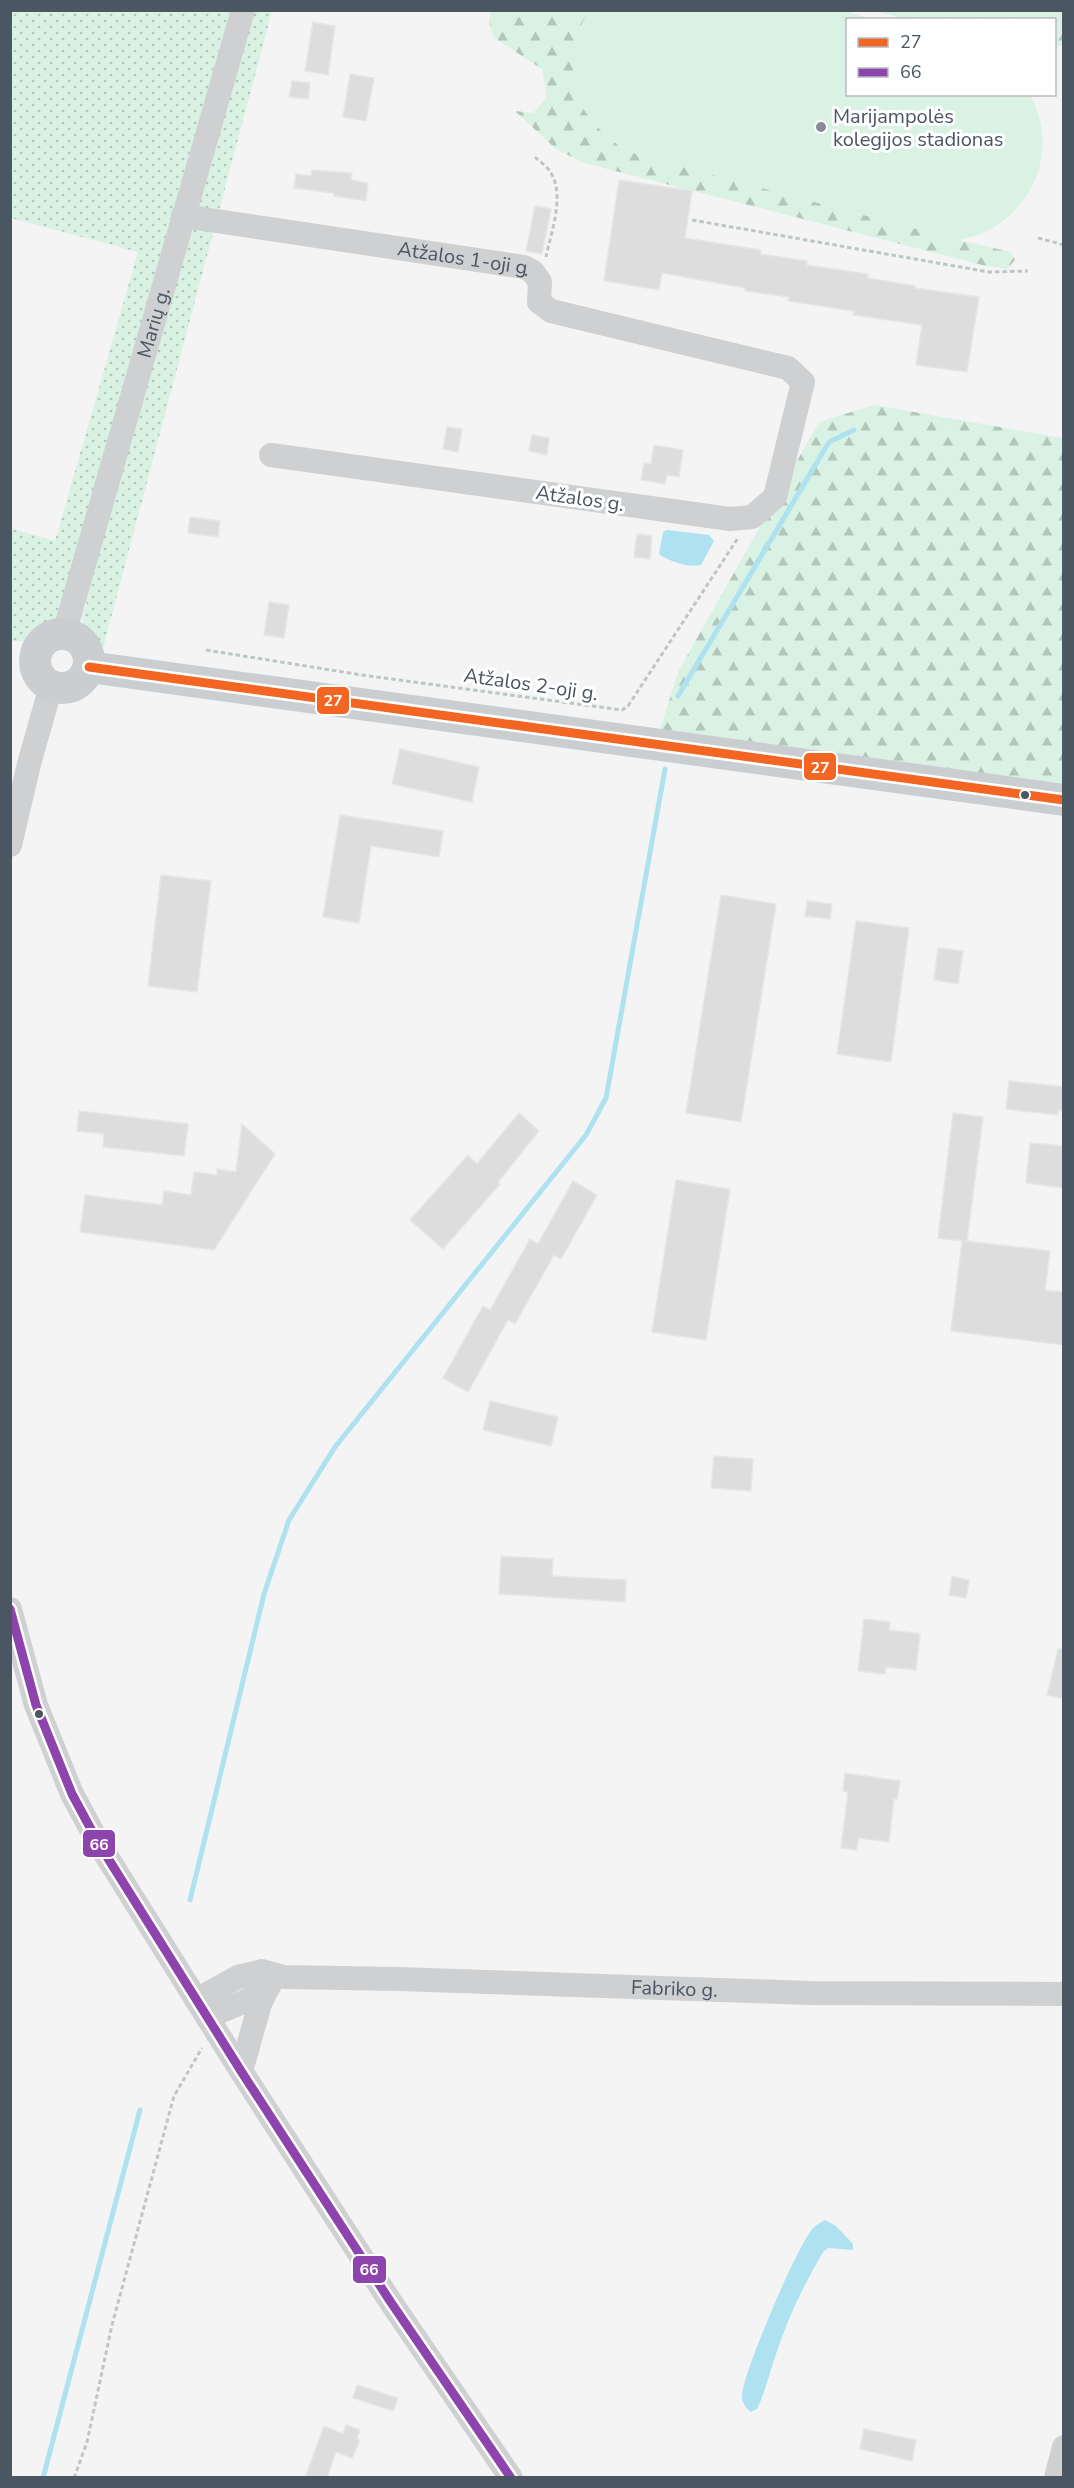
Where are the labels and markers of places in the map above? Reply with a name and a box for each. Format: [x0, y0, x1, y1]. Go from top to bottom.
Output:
place label: Marijampolės kolegijos stadionas [833, 103, 1003, 153]
marker: Marijampolės kolegijos stadionas [814, 120, 828, 134]
unlabelled marker [1019, 789, 1031, 801]
unlabelled marker [33, 1708, 45, 1720]

